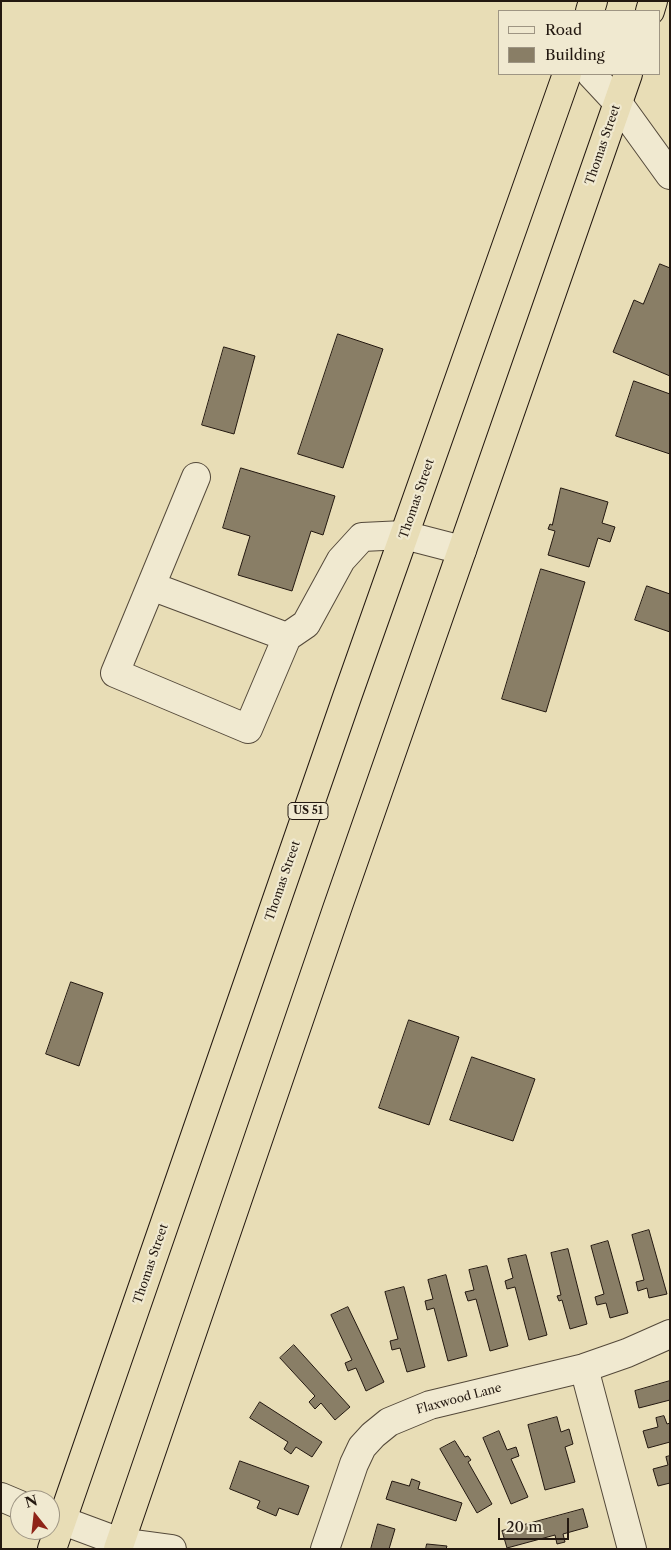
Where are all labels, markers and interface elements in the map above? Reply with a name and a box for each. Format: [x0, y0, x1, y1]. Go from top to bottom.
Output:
legend [498, 10, 661, 75]
text: Road [545, 20, 582, 39]
text: Building [545, 45, 605, 64]
street label: Thomas Street [583, 103, 623, 187]
street label: Thomas Street [397, 457, 437, 541]
road number: US 51 [288, 802, 328, 819]
street label: Thomas Street [263, 839, 303, 923]
street label: Thomas Street [131, 1222, 171, 1306]
street label: Flaxwood Lane [415, 1381, 503, 1417]
north arrow [10, 1490, 60, 1540]
text: N [23, 1491, 39, 1512]
scale bar [501, 1508, 572, 1540]
text: 20 m [506, 1517, 542, 1536]

